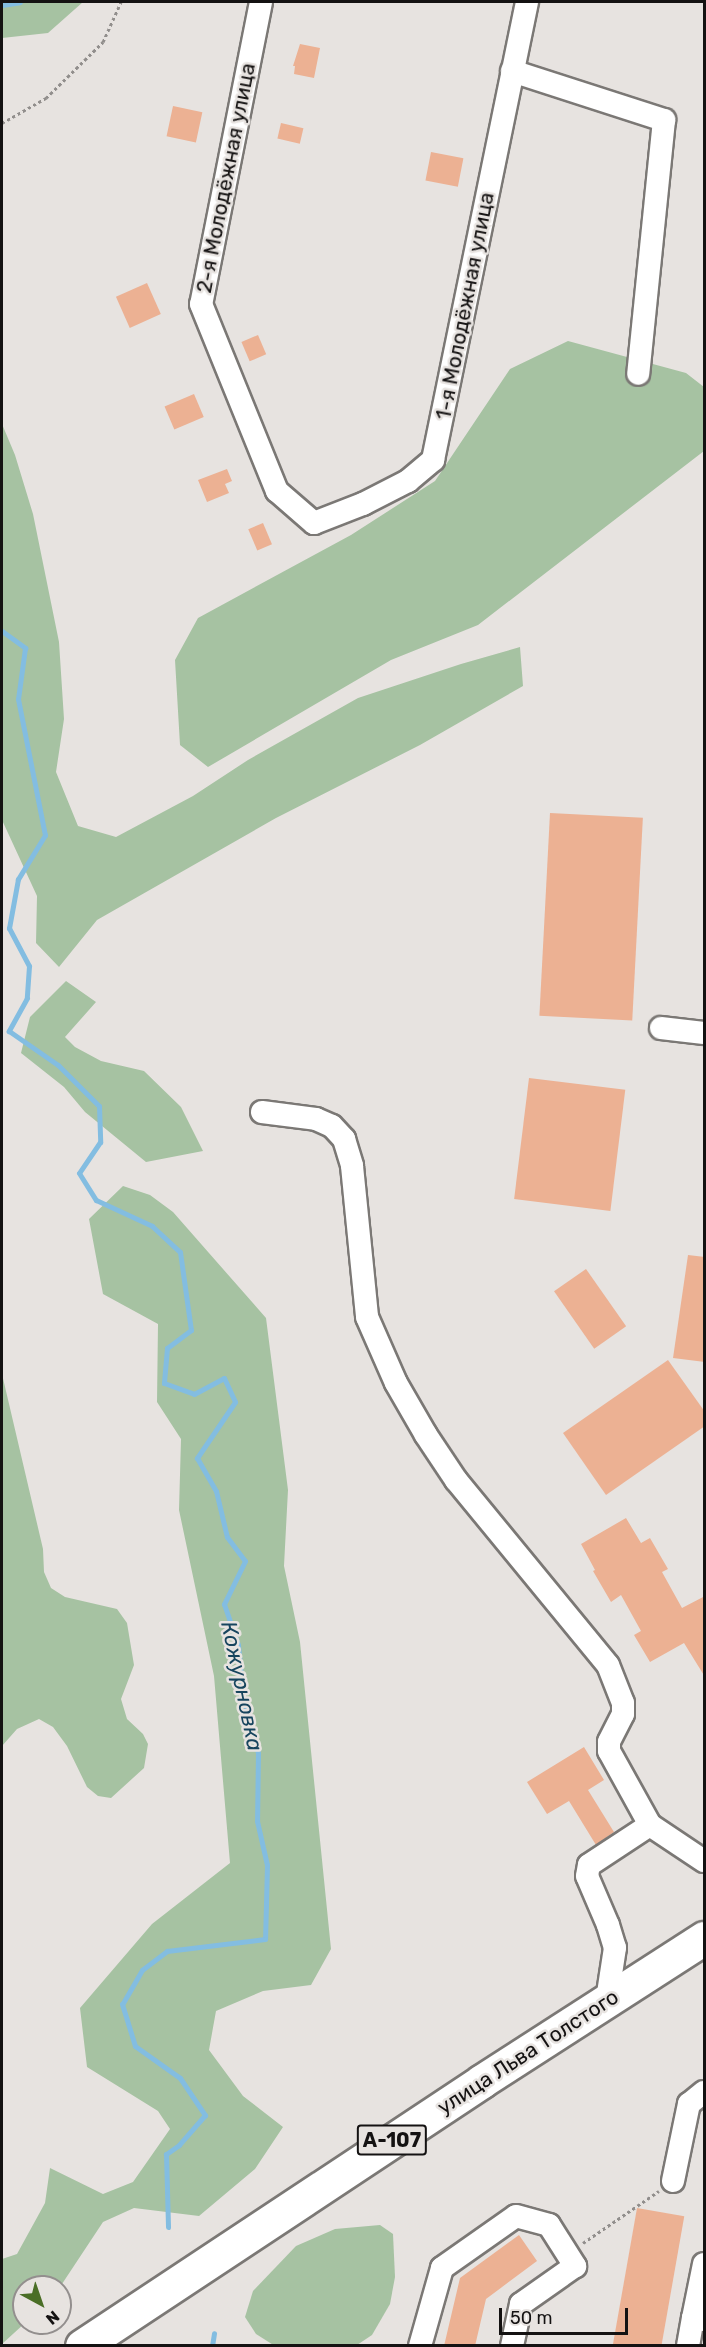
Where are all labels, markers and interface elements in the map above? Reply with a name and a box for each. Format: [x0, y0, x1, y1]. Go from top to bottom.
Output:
street label: 2-я Молодёжная улица [191, 61, 261, 295]
street label: 1-я Молодёжная улица [431, 190, 499, 422]
water label: Кожурновка [215, 1619, 269, 1753]
street label: улица Льва Толстого [433, 1984, 623, 2120]
road number: А-107 [356, 2123, 428, 2157]
north arrow [12, 2275, 72, 2335]
scale bar [502, 2296, 631, 2334]
text: N [42, 2307, 63, 2329]
text: 50 m [510, 2307, 553, 2329]

